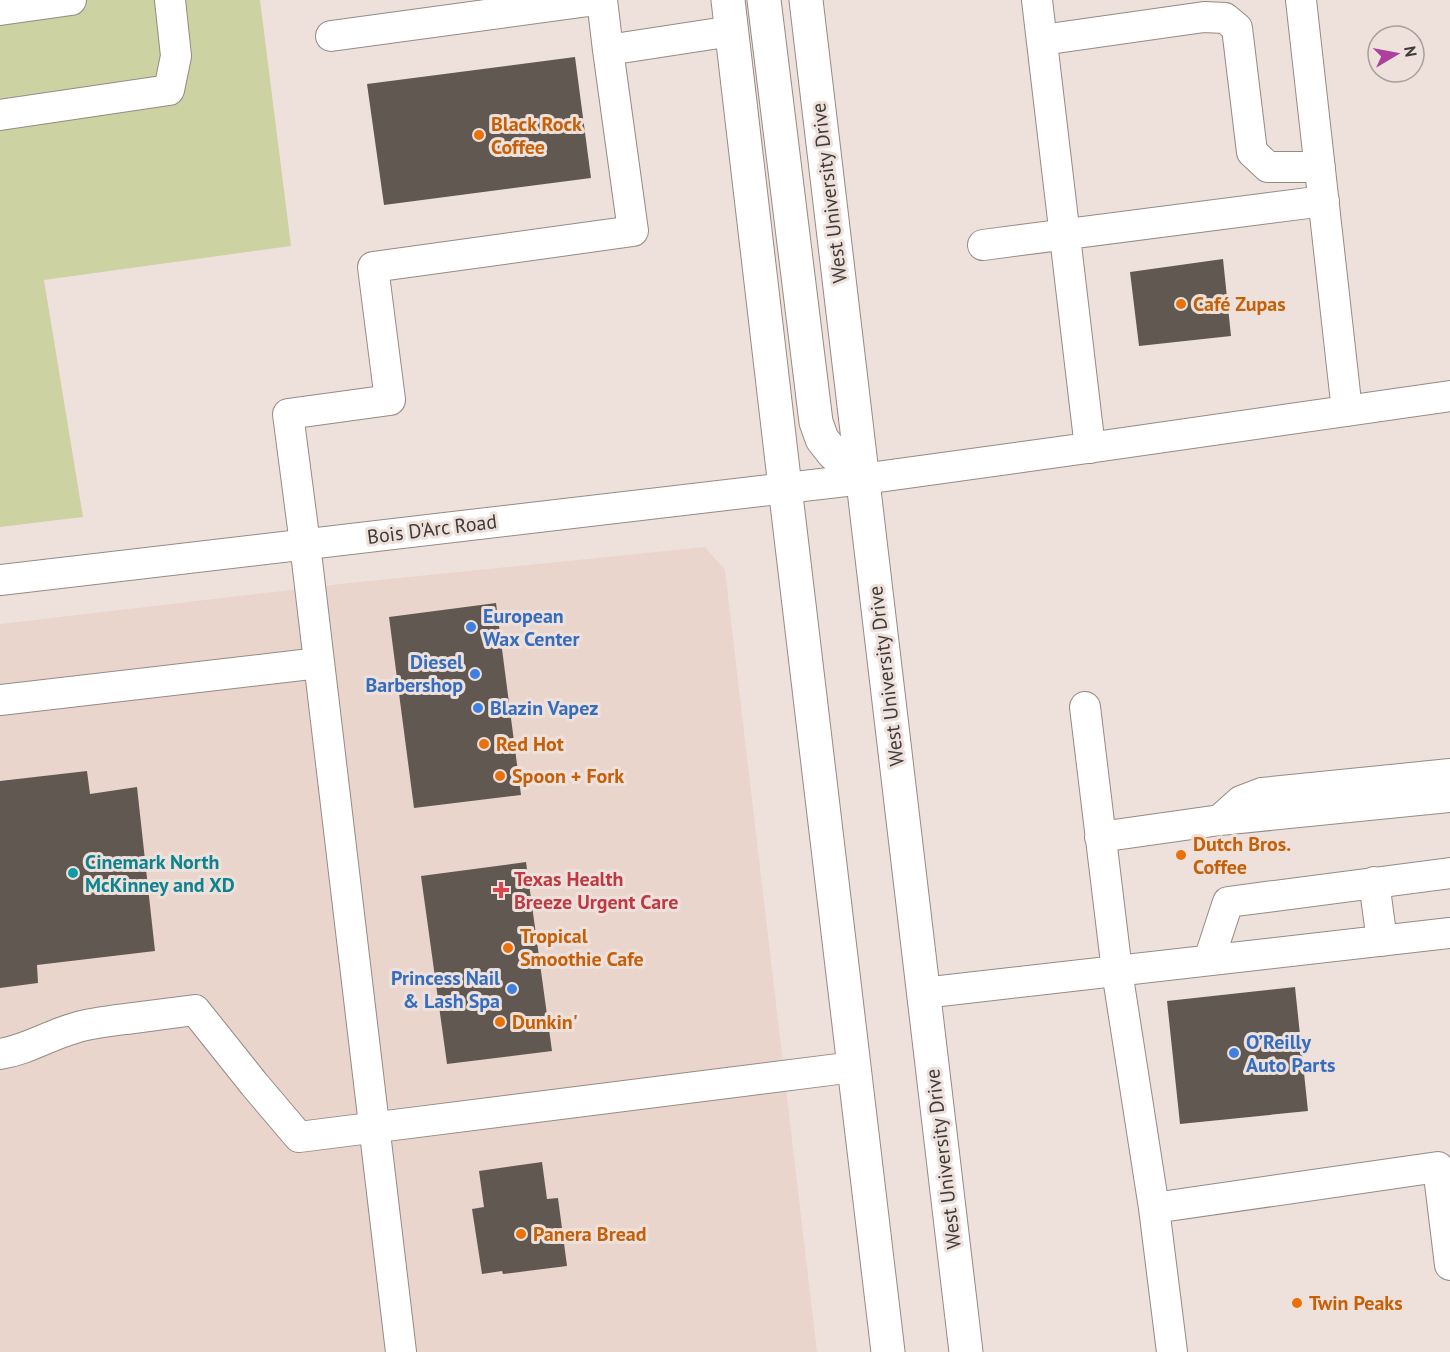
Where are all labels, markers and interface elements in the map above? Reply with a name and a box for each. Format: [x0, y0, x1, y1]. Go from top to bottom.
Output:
north arrow [1366, 24, 1426, 84]
text: N [1400, 44, 1422, 58]
street label: West University Drive [805, 101, 853, 285]
place label: Black Rock Coffee [491, 111, 582, 160]
marker: Black Rock Coffee [472, 128, 486, 142]
place label: Café Zupas [1193, 291, 1286, 317]
marker: Café Zupas [1174, 297, 1188, 311]
street label: Bois D'Arc Road [366, 508, 498, 550]
street label: West University Drive [862, 584, 910, 768]
place label: European Wax Center [483, 603, 579, 652]
marker: European Wax Center [464, 620, 478, 634]
place label: Diesel Barbershop [365, 649, 463, 698]
marker: Diesel Barbershop [468, 667, 482, 681]
place label: Blazin Vapez [490, 695, 598, 721]
marker: Blazin Vapez [471, 701, 485, 715]
place label: Red Hot [496, 731, 564, 757]
marker: Red Hot [477, 737, 491, 751]
place label: Spoon + Fork [512, 763, 624, 789]
marker: Spoon + Fork [493, 769, 507, 783]
place label: Dutch Bros. Coffee [1193, 831, 1291, 880]
marker: Dutch Bros. Coffee [1174, 848, 1188, 862]
place label: Cinemark North McKinney and XD [85, 849, 235, 898]
marker: Cinemark North McKinney and XD [66, 866, 80, 880]
place label: Texas Health Breeze Urgent Care [514, 866, 678, 915]
marker: Texas Health Breeze Urgent Care [492, 881, 510, 899]
place label: Tropical Smoothie Cafe [520, 923, 644, 972]
marker: Tropical Smoothie Cafe [501, 941, 515, 955]
place label: Princess Nail & Lash Spa [391, 965, 500, 1014]
marker: Princess Nail & Lash Spa [505, 982, 519, 996]
place label: Dunkin' [512, 1009, 578, 1035]
marker: Dunkin' [493, 1015, 507, 1029]
place label: O’Reilly Auto Parts [1246, 1029, 1335, 1078]
marker: O’Reilly Auto Parts [1227, 1046, 1241, 1060]
street label: West University Drive [919, 1067, 967, 1251]
place label: Panera Bread [533, 1221, 647, 1247]
marker: Panera Bread [514, 1227, 528, 1241]
place label: Twin Peaks [1309, 1290, 1403, 1316]
marker: Twin Peaks [1290, 1296, 1304, 1310]

